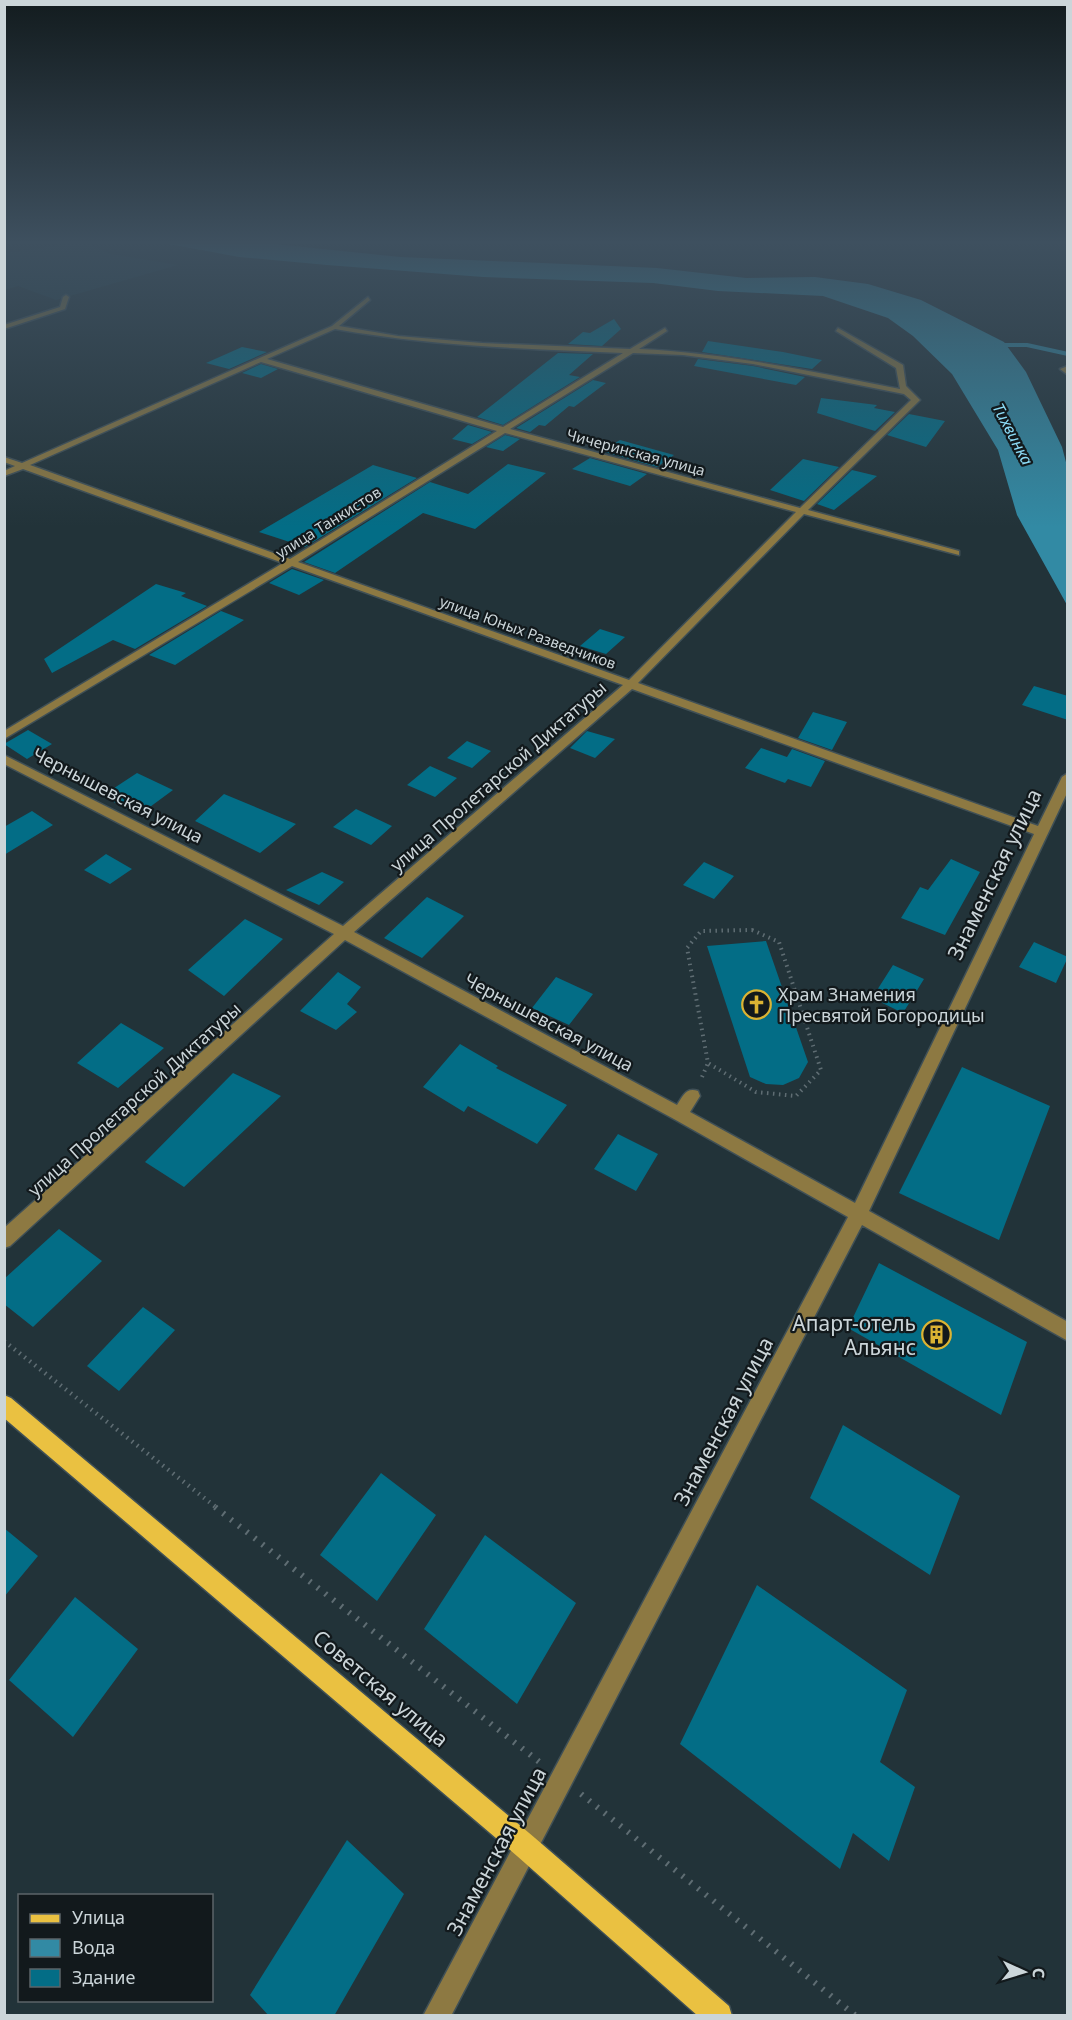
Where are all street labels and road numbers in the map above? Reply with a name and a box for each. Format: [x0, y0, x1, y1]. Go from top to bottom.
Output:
street label: Чичеринская улица [565, 424, 707, 480]
street label: улица Танкистов [272, 482, 384, 562]
street label: улица Юных Разведчиков [437, 591, 619, 673]
street label: улица Пролетарской Диктатуры [385, 675, 611, 877]
street label: Чернышевская улица [29, 742, 207, 848]
street label: Знаменская улица [940, 784, 1048, 964]
street label: Чернышевская улица [460, 967, 638, 1077]
street label: улица Пролетарской Диктатуры [22, 997, 246, 1201]
street label: Знаменская улица [667, 1332, 779, 1510]
street label: Советская улица [307, 1623, 455, 1753]
street label: Знаменская улица [440, 1762, 552, 1940]

